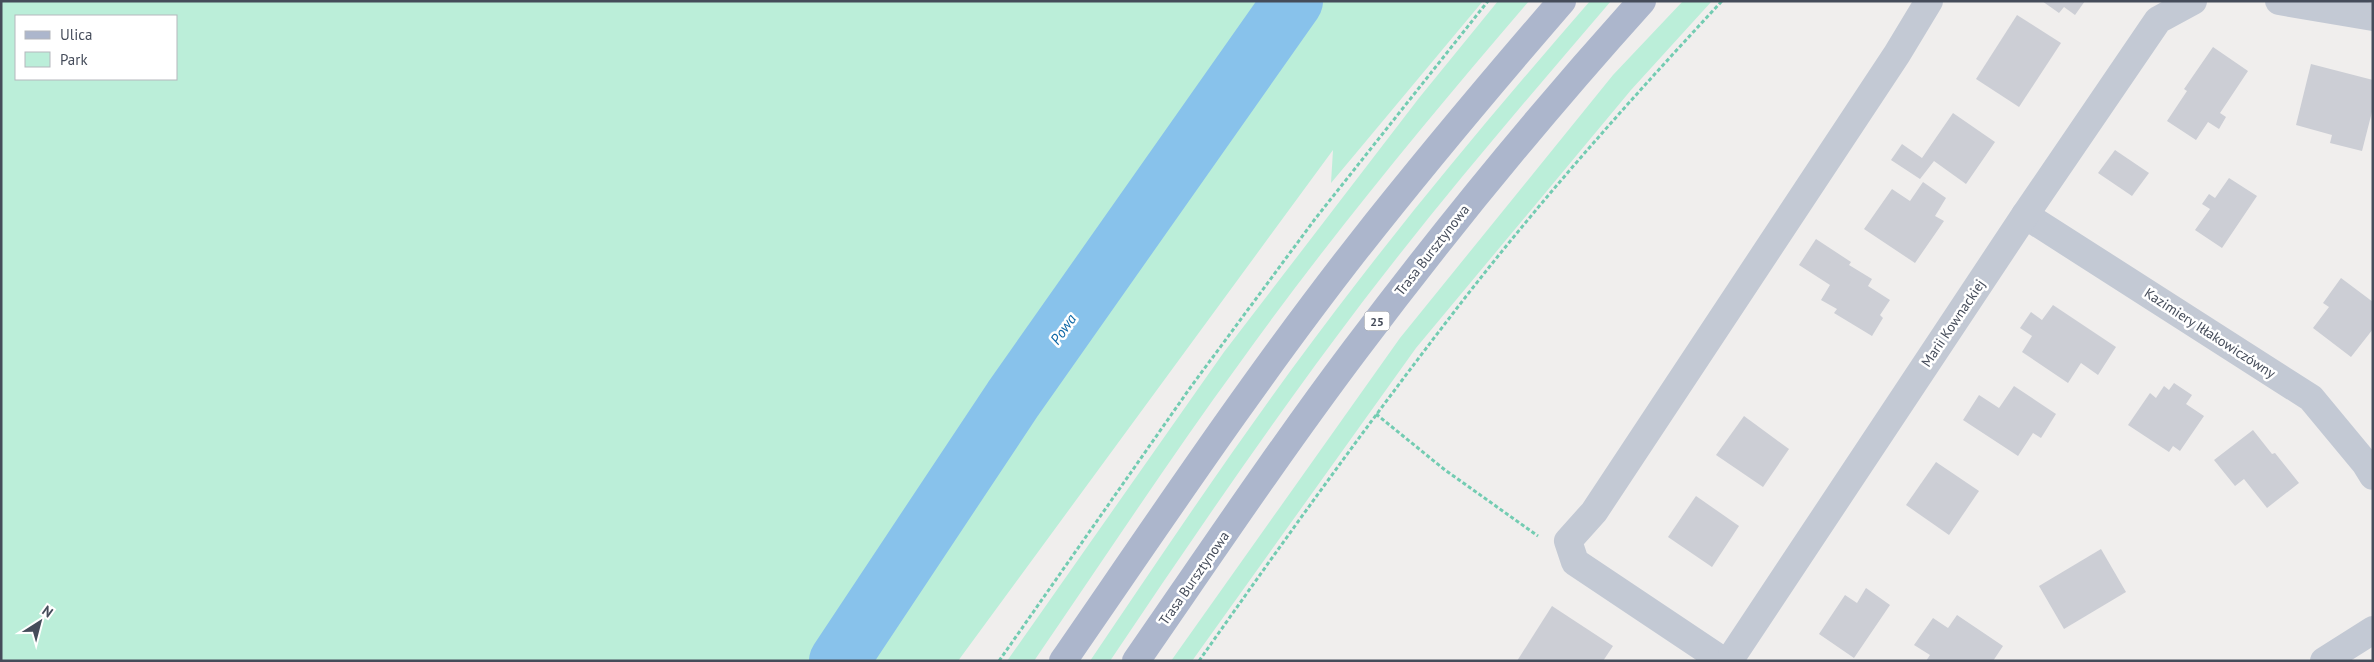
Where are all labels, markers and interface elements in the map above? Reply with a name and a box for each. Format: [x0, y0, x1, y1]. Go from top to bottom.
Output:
legend [15, 15, 178, 80]
text: Ulica [60, 25, 92, 44]
text: Park [60, 50, 88, 69]
street label: Trasa Bursztynowa [1391, 201, 1473, 299]
street label: Marii Kownackiej [1917, 276, 1989, 370]
street label: Kazimiery Iłłakowiczówny [2141, 284, 2279, 382]
water label: Powa [1046, 310, 1081, 348]
road number: 25 [1364, 312, 1390, 331]
street label: Trasa Bursztynowa [1155, 527, 1233, 629]
north arrow [15, 597, 65, 647]
text: N [39, 601, 57, 621]

